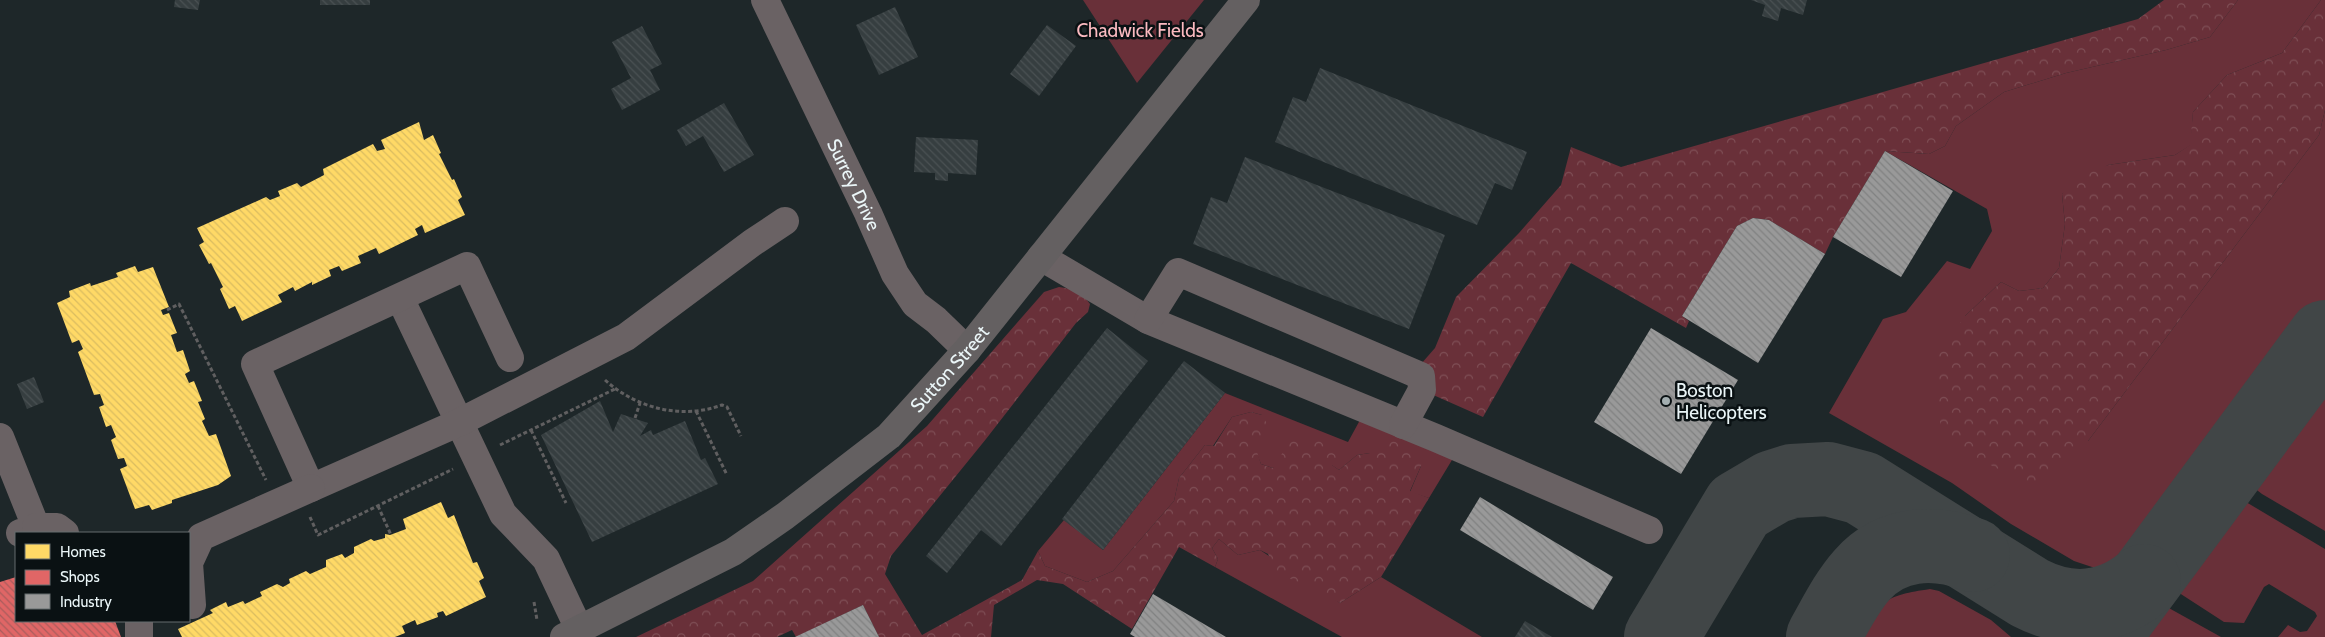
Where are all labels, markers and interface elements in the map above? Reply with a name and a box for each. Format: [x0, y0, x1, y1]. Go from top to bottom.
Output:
park label: Chadwick Fields [1076, 19, 1204, 42]
street label: Surrey Drive [822, 135, 885, 234]
street label: Sutton Street [905, 321, 994, 417]
place label: Boston Helicopters [1676, 379, 1767, 424]
marker: Boston Helicopters [1660, 395, 1672, 407]
legend [15, 532, 190, 622]
text: Homes [60, 543, 106, 561]
text: Shops [60, 568, 100, 586]
text: Industry [60, 593, 112, 611]

